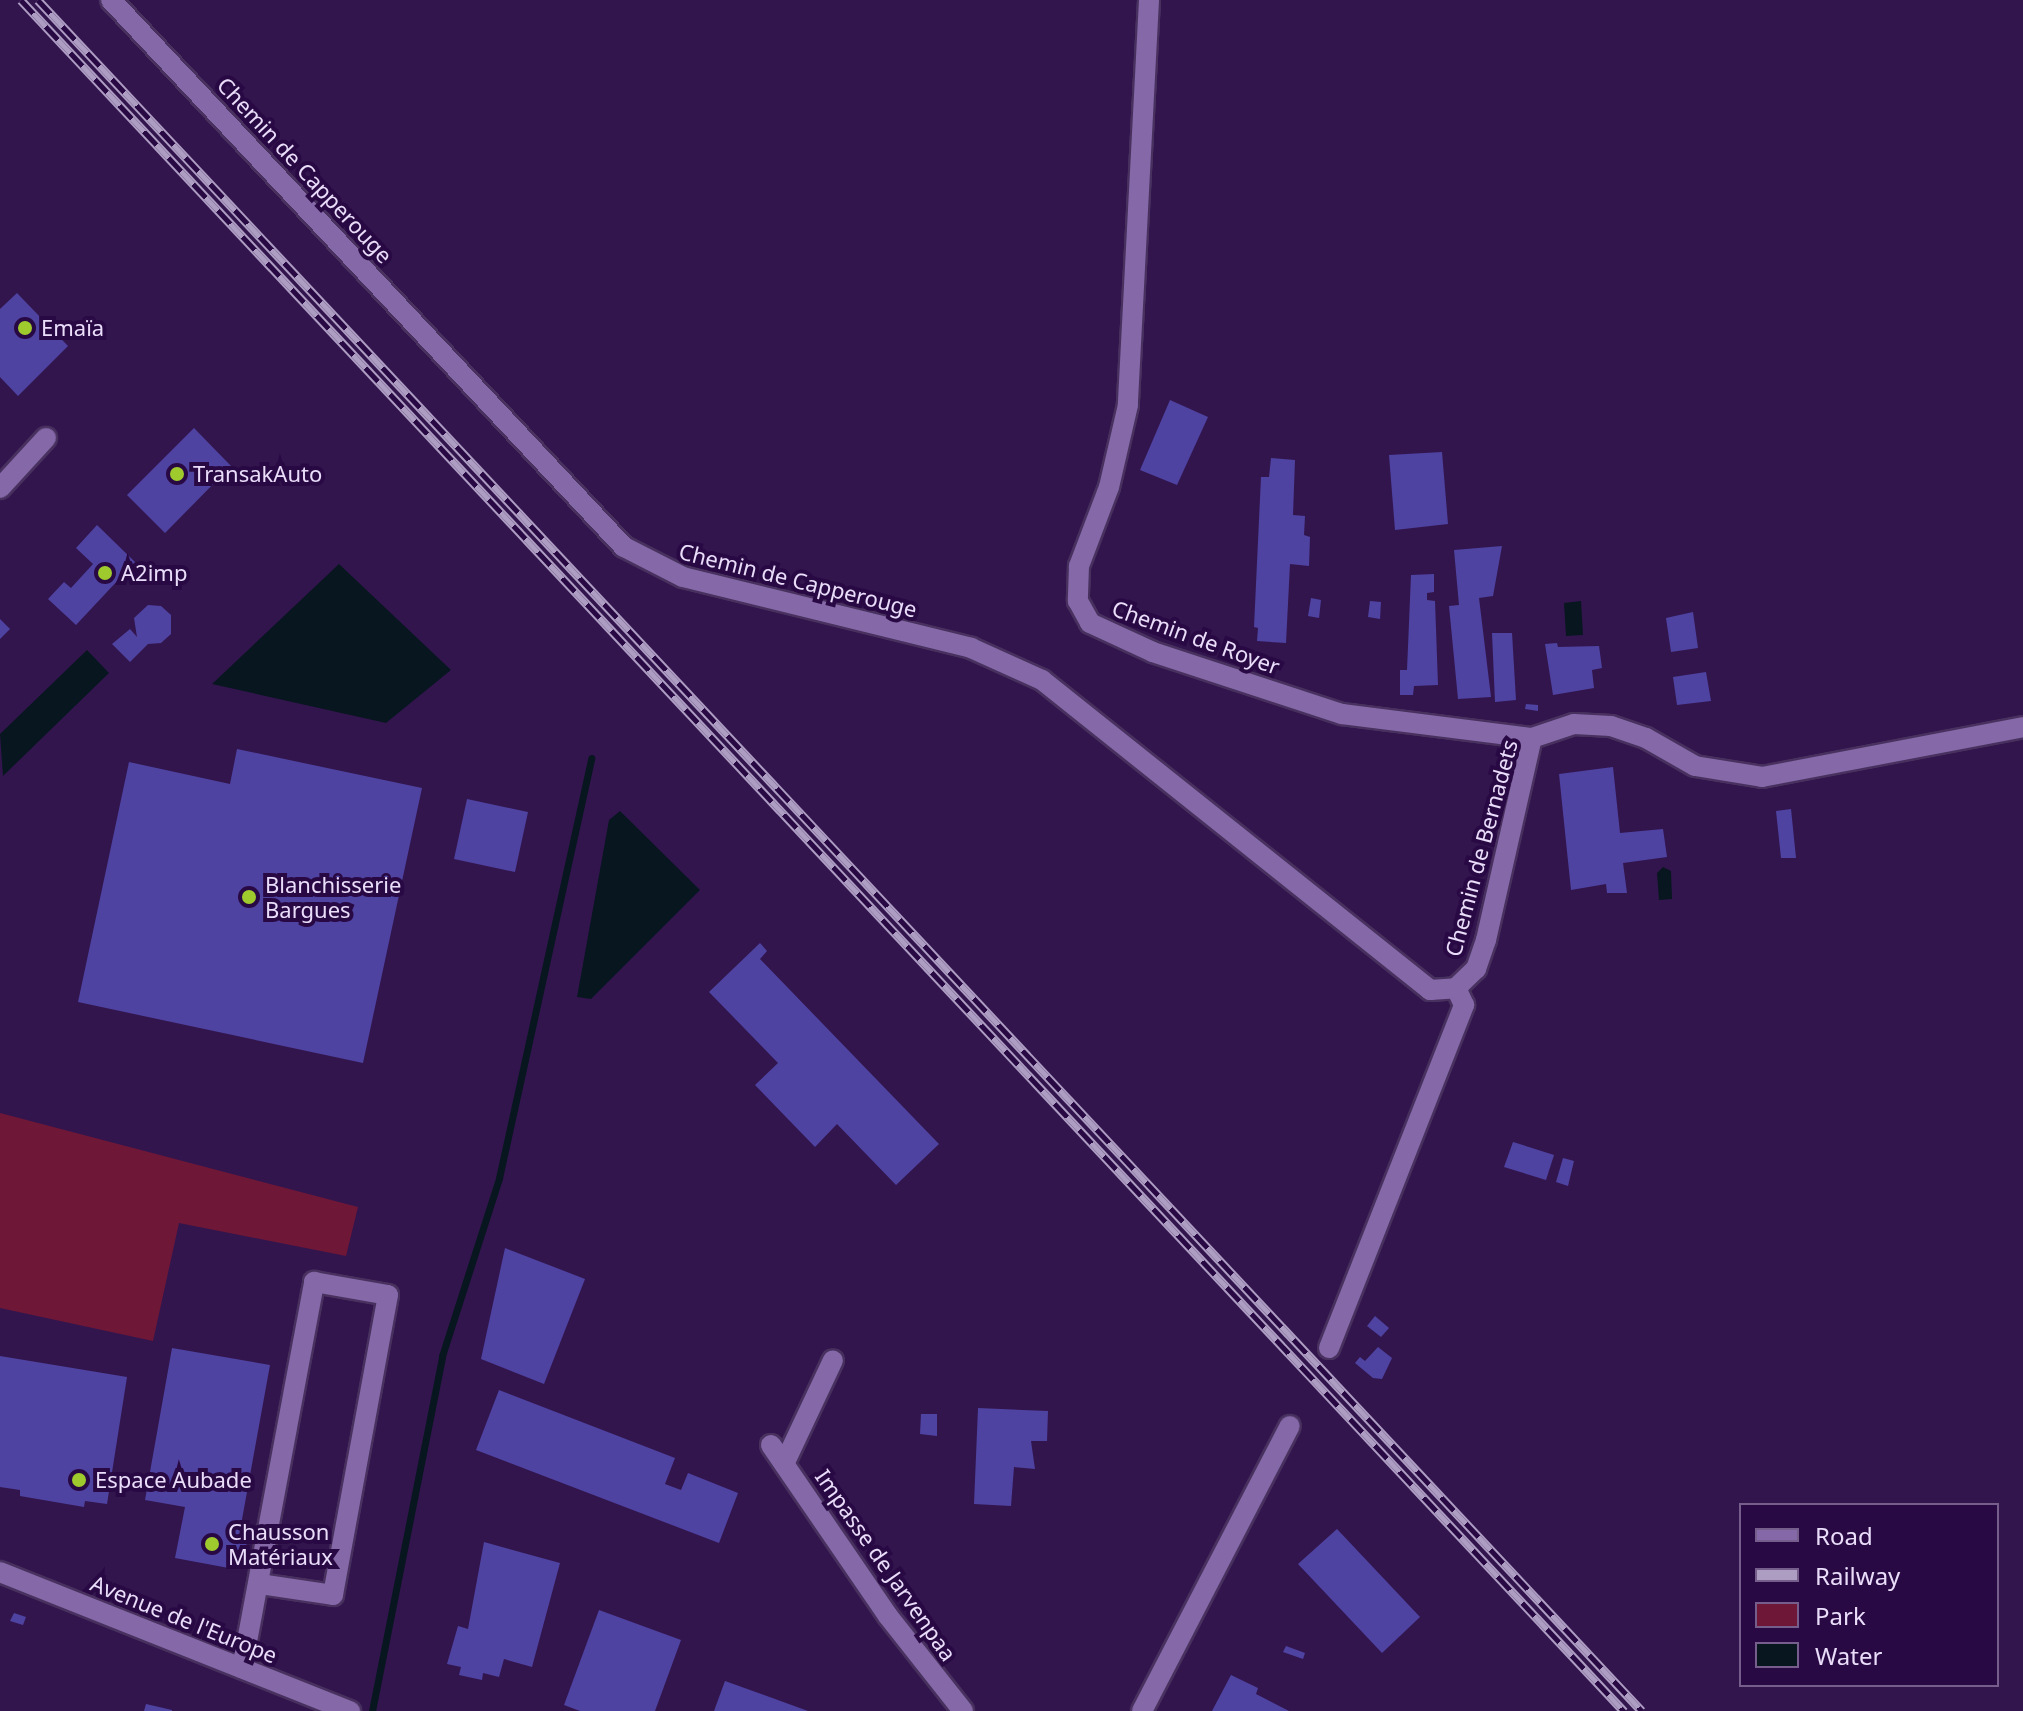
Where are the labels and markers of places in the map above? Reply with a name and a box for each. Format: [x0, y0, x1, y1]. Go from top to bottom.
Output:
place label: Emaïa [41, 315, 104, 341]
marker: Emaïa [16, 319, 34, 337]
place label: TransakAuto [193, 461, 322, 487]
marker: TransakAuto [168, 465, 186, 483]
place label: A2imp [121, 560, 187, 586]
marker: A2imp [96, 564, 114, 582]
place label: Blanchisserie Bargues [265, 871, 401, 922]
marker: Blanchisserie Bargues [240, 888, 258, 906]
place label: Espace Aubade [95, 1467, 252, 1493]
marker: Espace Aubade [70, 1471, 88, 1489]
place label: Chausson Matériaux [228, 1518, 333, 1570]
marker: Chausson Matériaux [203, 1535, 221, 1553]

